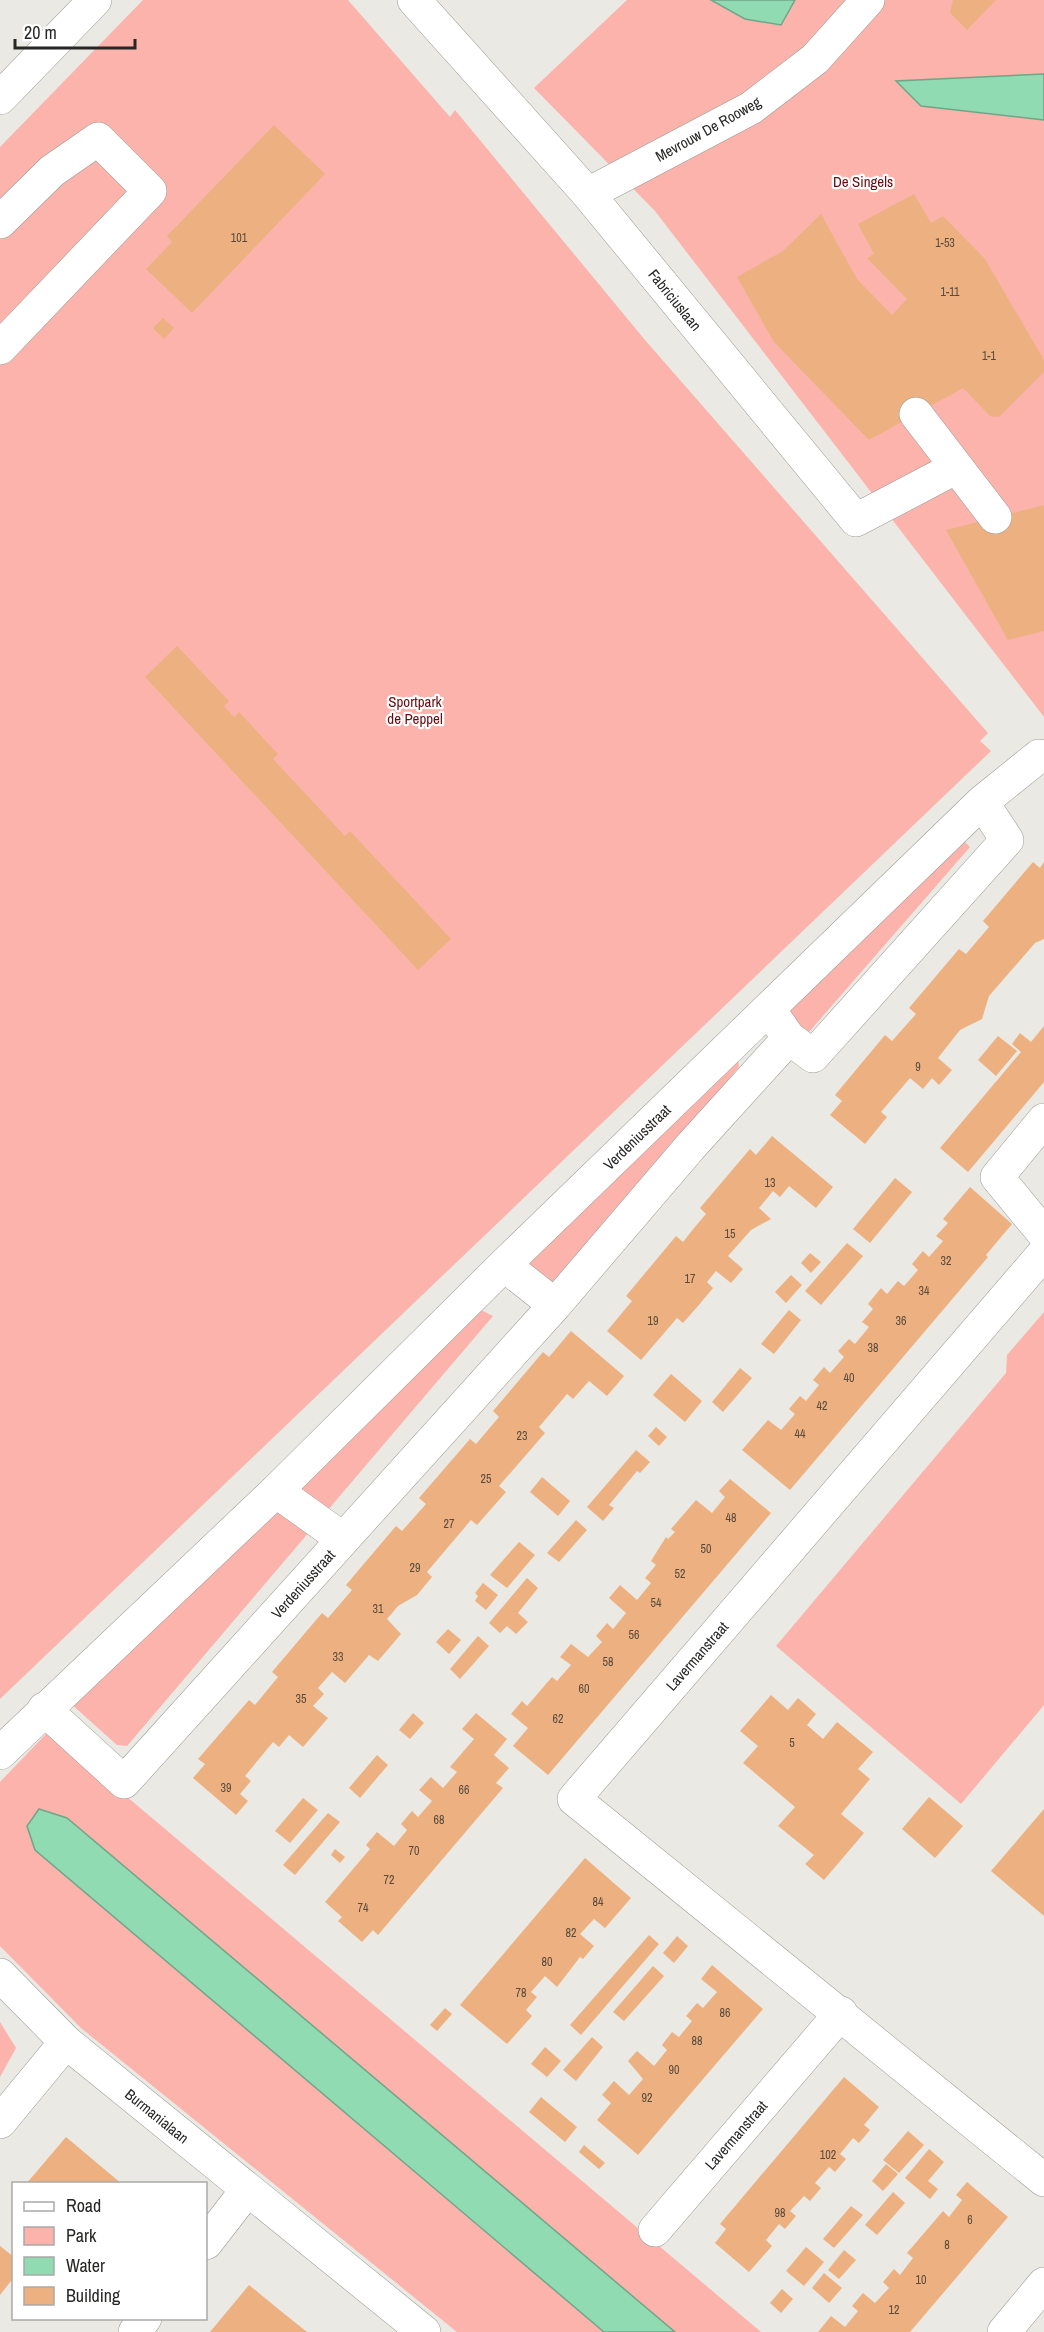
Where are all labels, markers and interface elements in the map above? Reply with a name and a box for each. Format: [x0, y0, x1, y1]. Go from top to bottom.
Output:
scale bar [15, 12, 135, 50]
text: 20 m [24, 20, 57, 45]
street label: Mevrouw De Rooweg [651, 91, 765, 167]
park label: De Singels [833, 171, 893, 192]
house number: 101 [231, 230, 248, 246]
house number: 1-53 [935, 235, 955, 251]
street label: Fabriciuslaan [644, 265, 706, 335]
house number: 1-11 [941, 284, 960, 300]
house number: 1-1 [982, 348, 997, 364]
park label: Sportpark de Peppel [387, 691, 443, 729]
house number: 9 [915, 1059, 921, 1075]
street label: Verdeniusstraat [599, 1099, 676, 1174]
house number: 13 [765, 1175, 775, 1191]
house number: 15 [725, 1226, 736, 1242]
house number: 32 [941, 1253, 951, 1269]
house number: 17 [685, 1271, 696, 1287]
house number: 34 [919, 1283, 930, 1299]
house number: 19 [648, 1313, 658, 1329]
house number: 36 [896, 1313, 906, 1329]
house number: 38 [868, 1340, 878, 1356]
house number: 40 [844, 1370, 854, 1386]
house number: 42 [817, 1398, 827, 1414]
house number: 44 [795, 1426, 806, 1442]
house number: 23 [517, 1428, 527, 1444]
house number: 25 [481, 1471, 492, 1487]
house number: 48 [726, 1510, 736, 1526]
house number: 27 [444, 1516, 455, 1532]
house number: 50 [701, 1541, 711, 1557]
street label: Verdeniusstraat [266, 1545, 340, 1623]
house number: 29 [410, 1560, 420, 1576]
house number: 52 [675, 1566, 685, 1582]
house number: 54 [651, 1595, 662, 1611]
house number: 31 [373, 1601, 384, 1617]
street label: Lavermanstraat [661, 1616, 733, 1695]
house number: 56 [629, 1627, 639, 1643]
house number: 33 [333, 1649, 343, 1665]
house number: 58 [603, 1654, 613, 1670]
house number: 60 [579, 1681, 589, 1697]
house number: 35 [296, 1691, 307, 1707]
house number: 62 [553, 1711, 563, 1727]
house number: 5 [789, 1735, 795, 1751]
house number: 39 [221, 1780, 231, 1796]
house number: 66 [459, 1782, 469, 1798]
house number: 68 [434, 1812, 444, 1828]
house number: 70 [409, 1843, 419, 1859]
house number: 72 [384, 1872, 394, 1888]
house number: 84 [593, 1894, 604, 1910]
house number: 74 [358, 1900, 369, 1916]
house number: 82 [566, 1925, 576, 1941]
house number: 80 [542, 1954, 552, 1970]
house number: 78 [516, 1985, 526, 2001]
house number: 86 [720, 2005, 730, 2021]
house number: 88 [692, 2033, 702, 2049]
house number: 90 [669, 2062, 679, 2078]
street label: Burmanialaan [121, 2084, 193, 2148]
house number: 92 [642, 2090, 652, 2106]
street label: Lavermanstraat [700, 2095, 772, 2174]
house number: 102 [820, 2147, 836, 2163]
legend [12, 2182, 207, 2320]
text: Road [66, 2193, 101, 2218]
house number: 98 [775, 2205, 785, 2221]
house number: 6 [967, 2212, 973, 2228]
text: Park [66, 2223, 97, 2248]
house number: 8 [944, 2237, 950, 2253]
text: Water [66, 2253, 105, 2278]
house number: 10 [916, 2272, 926, 2288]
text: Building [66, 2283, 121, 2308]
house number: 12 [889, 2302, 899, 2318]

